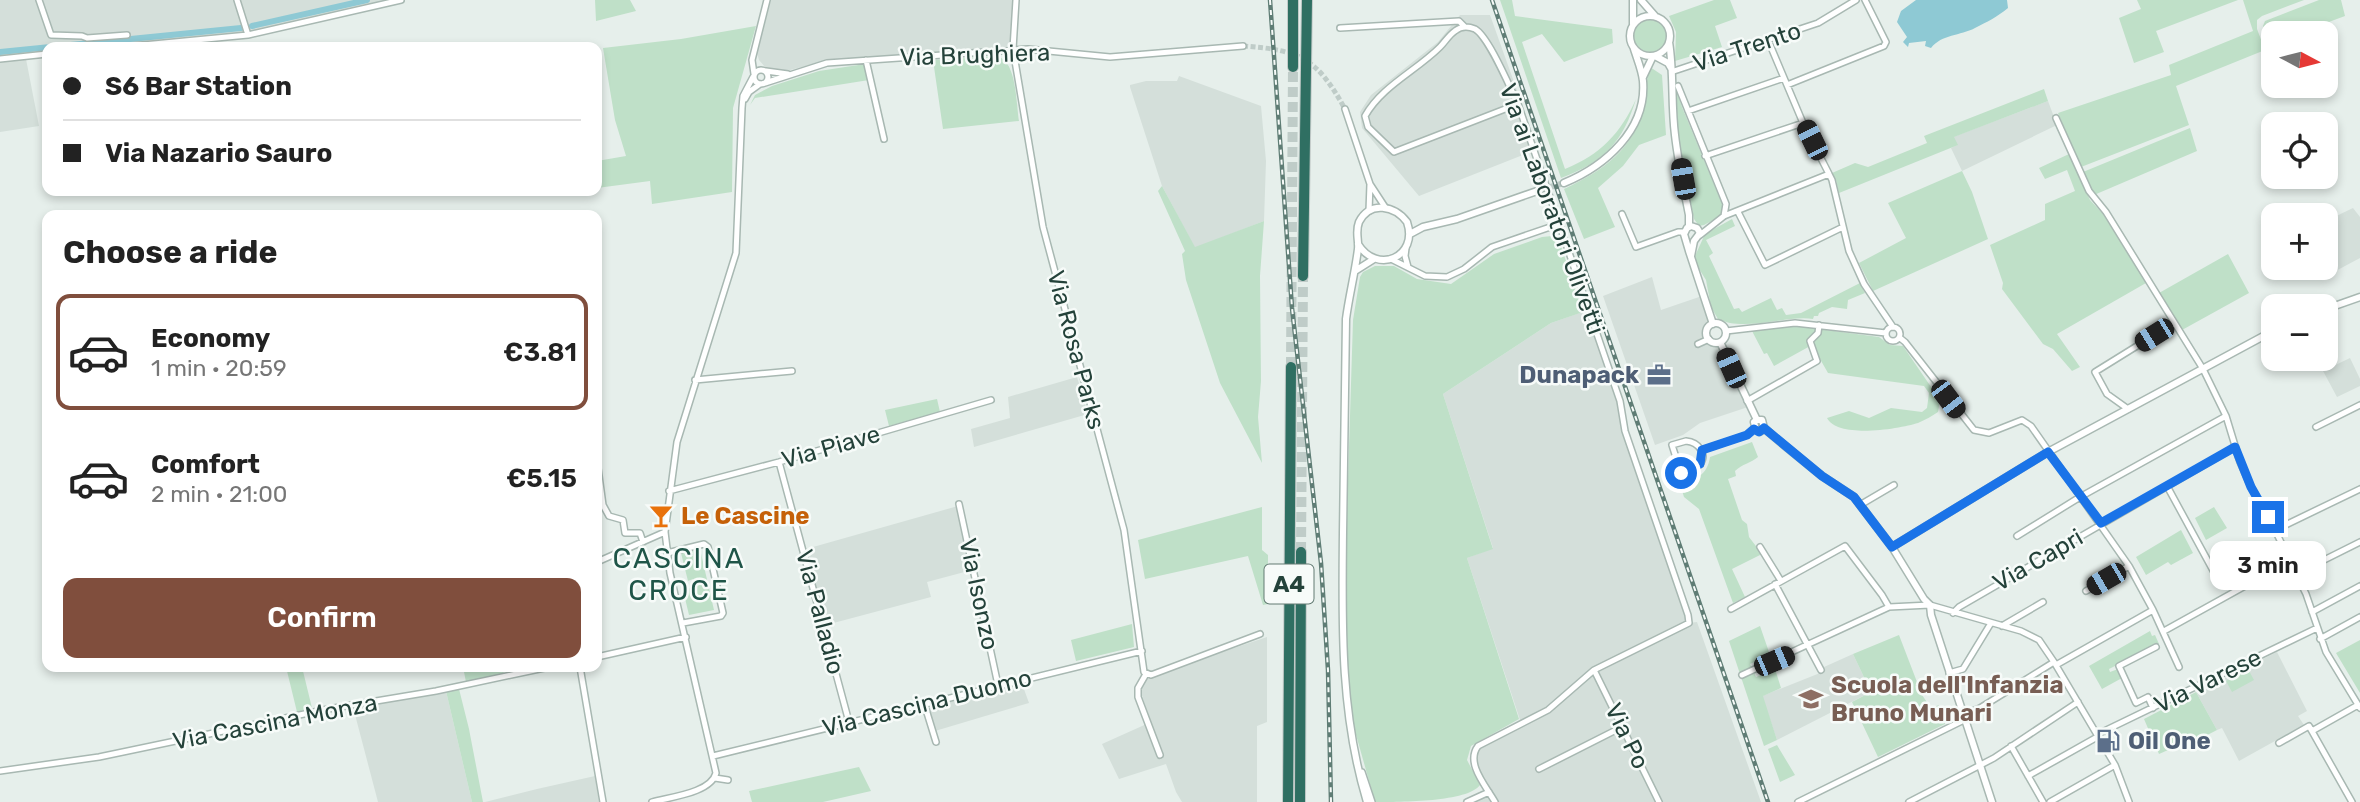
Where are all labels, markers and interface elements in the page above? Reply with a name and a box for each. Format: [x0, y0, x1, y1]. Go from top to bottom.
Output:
street label: Via Trento [1690, 16, 1804, 78]
north arrow [2261, 21, 2338, 98]
map controls [2261, 21, 2338, 371]
street label: Via Brughiera [899, 38, 1051, 72]
text: S6 Bar Station [105, 71, 292, 102]
street label: Via ai Laboratori Olivetti [1494, 80, 1610, 338]
button: locate [2261, 112, 2338, 189]
car [1794, 117, 1831, 163]
text: Via Nazario Sauro [105, 138, 332, 169]
car [1670, 156, 1697, 202]
button: + [2261, 203, 2338, 280]
text: Choose a ride [63, 233, 277, 271]
street label: Via Rosa Parks [1041, 268, 1111, 432]
button: − [2261, 294, 2338, 371]
car [2131, 315, 2178, 355]
icon: car [67, 321, 130, 384]
text: Economy [151, 323, 270, 354]
text: €3.81 [503, 337, 577, 368]
car [1713, 345, 1750, 391]
text: 1 min · 20:59 [151, 354, 287, 382]
place label: Dunapack [1519, 361, 1639, 389]
office icon: Dunapack [1645, 361, 1673, 389]
car [1927, 376, 1970, 422]
street label: Via Piave [779, 420, 883, 474]
icon: car [67, 447, 130, 510]
text: Comfort [151, 449, 260, 480]
route start [1665, 457, 1697, 489]
text: €5.15 [506, 463, 577, 494]
text: 2 min · 21:00 [151, 480, 287, 508]
route end [2252, 501, 2284, 533]
bar icon: Le Cascine [647, 502, 675, 530]
place label: Le Cascine [681, 502, 810, 530]
street label: Via Capri [1988, 523, 2088, 597]
street label: Via Isonzo [954, 536, 1004, 652]
district label: CASCINA CROCE [613, 542, 745, 607]
callout: 3 min [2210, 542, 2326, 590]
street label: Via Palladio [790, 547, 850, 677]
text: 3 min [2237, 551, 2299, 579]
car [2083, 559, 2130, 599]
road number: A4 [1264, 564, 1314, 604]
button: Confirm [63, 578, 581, 658]
car [1751, 643, 1798, 679]
street label: Via Varese [2150, 643, 2266, 719]
street label: Via Cascina Duomo [819, 663, 1035, 743]
place label: Scuola dell'Infanzia Bruno Munari [1831, 671, 2064, 727]
school or university icon: Scuola dell'Infanzia Bruno Munari [1797, 685, 1825, 713]
street label: Via Cascina Monza [170, 688, 380, 756]
street label: Via Po [1599, 699, 1655, 773]
fuel station icon: Oil One [2094, 727, 2122, 755]
place label: Oil One [2128, 727, 2211, 755]

